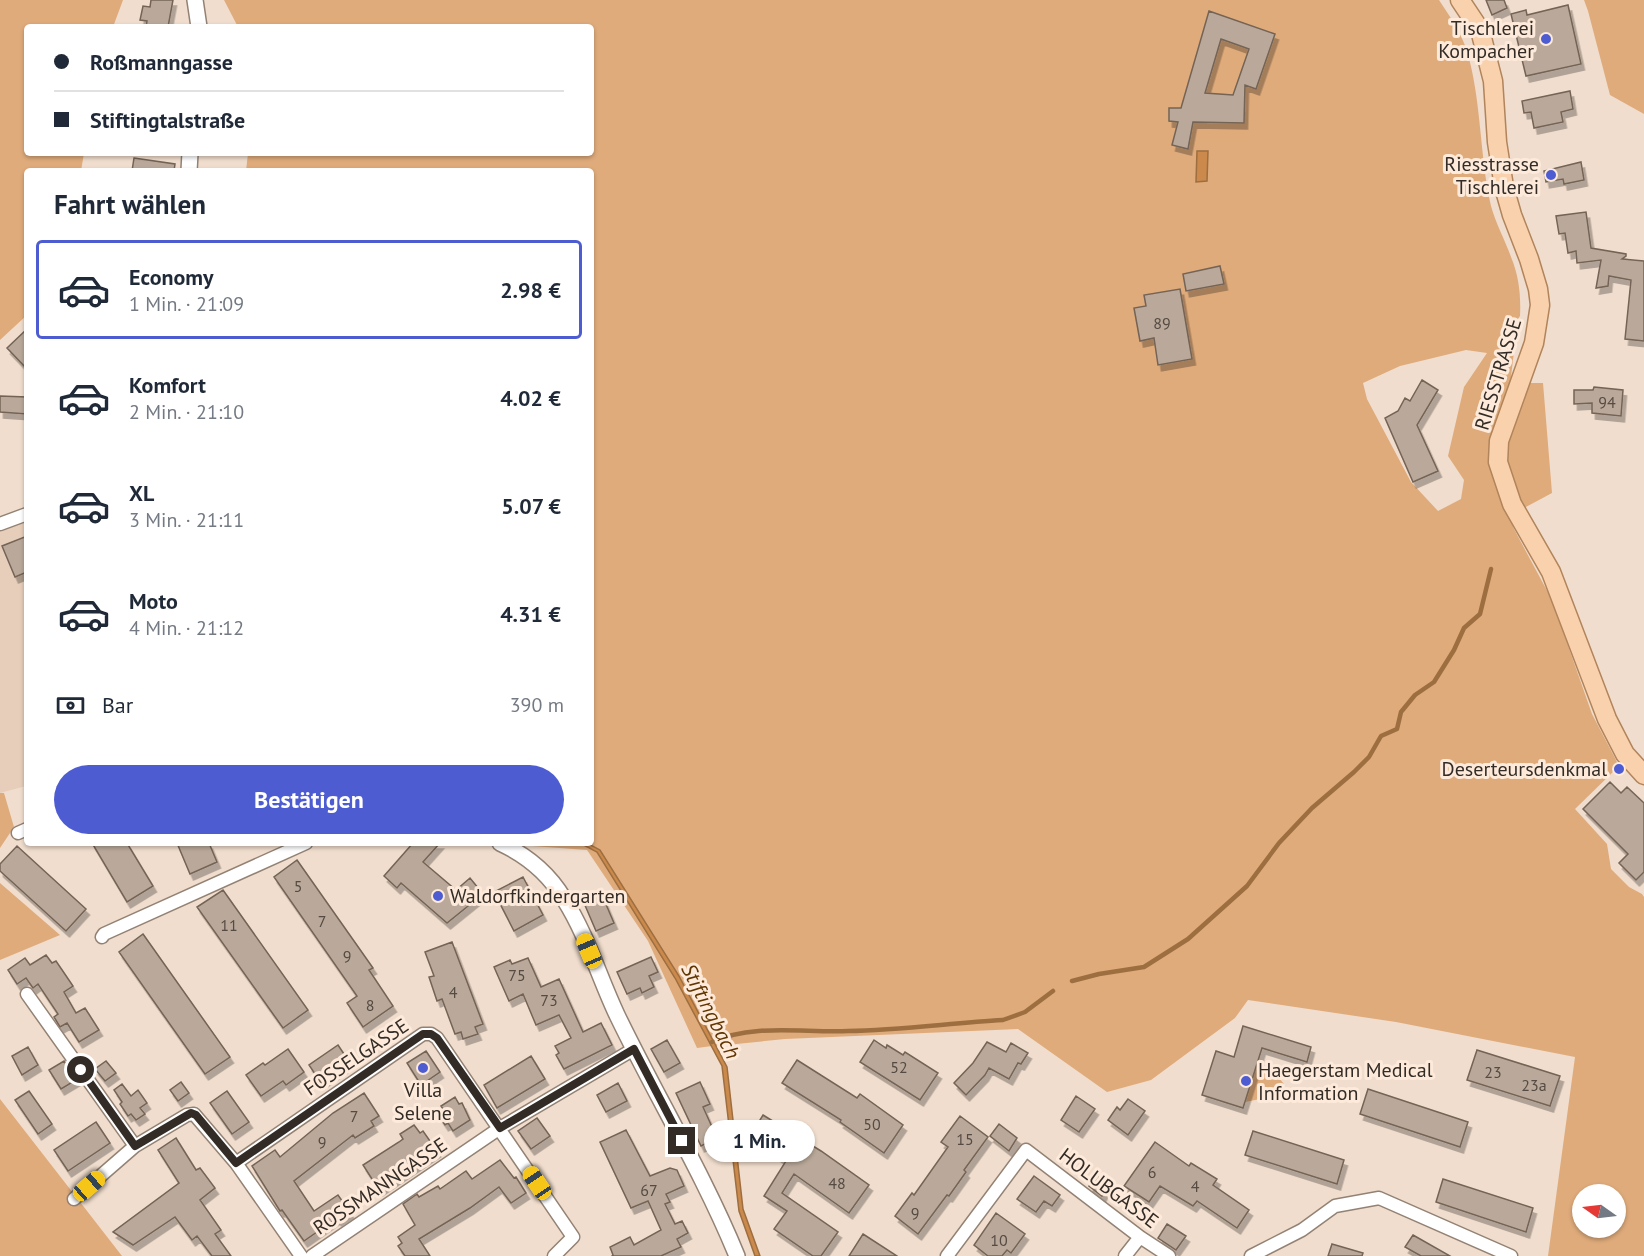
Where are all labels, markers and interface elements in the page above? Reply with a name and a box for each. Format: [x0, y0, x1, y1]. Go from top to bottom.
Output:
place label: Tischlerei Kompacher [1438, 15, 1534, 64]
marker: Tischlerei Kompacher [1539, 32, 1553, 46]
text: Roßmanngasse [90, 48, 233, 76]
text: Stiftingtalstraße [90, 106, 245, 134]
place label: Riesstrasse Tischlerei [1444, 151, 1539, 200]
marker: Riesstrasse Tischlerei [1544, 168, 1558, 182]
text: Fahrt wählen [54, 187, 206, 221]
icon: car [57, 263, 111, 317]
text: Economy [129, 263, 213, 291]
text: 2.98 € [500, 276, 561, 304]
text: 1 Min. · 21:09 [129, 291, 244, 317]
house number: 89 [1153, 313, 1171, 333]
street label: RIESSTRASSE [1469, 315, 1527, 433]
icon: car [57, 371, 111, 425]
text: Komfort [129, 371, 206, 399]
text: 4.02 € [500, 384, 561, 412]
house number: 94 [1598, 392, 1616, 412]
text: 2 Min. · 21:10 [129, 399, 244, 425]
icon: car [57, 479, 111, 533]
text: XL [129, 479, 154, 507]
text: 5.07 € [501, 492, 561, 520]
text: 3 Min. · 21:11 [129, 507, 244, 533]
icon: car [57, 587, 111, 641]
text: Moto [129, 587, 178, 615]
text: 4.31 € [500, 600, 561, 628]
text: 4 Min. · 21:12 [129, 615, 244, 641]
icon: cash [54, 689, 87, 722]
text: Bar [102, 691, 133, 719]
text: 390 m [510, 692, 564, 718]
place label: Deserteursdenkmal [1442, 756, 1607, 782]
marker: Deserteursdenkmal [1612, 762, 1626, 776]
button: Bestätigen [54, 765, 564, 834]
house number: 5 [294, 876, 302, 896]
place label: Waldorfkindergarten [450, 883, 625, 909]
marker: Waldorfkindergarten [431, 889, 445, 903]
house number: 7 [318, 911, 326, 931]
house number: 11 [220, 915, 238, 935]
car [574, 931, 604, 971]
house number: 9 [343, 946, 351, 966]
water label: Stiftingbach [675, 959, 747, 1063]
house number: 75 [508, 965, 526, 985]
house number: 4 [449, 982, 458, 1002]
house number: 73 [540, 990, 558, 1010]
house number: 8 [366, 995, 374, 1015]
street label: FOSSELGASSE [299, 1012, 413, 1102]
route start [67, 1056, 94, 1083]
house number: 52 [890, 1057, 908, 1077]
place label: Haegerstam Medical Information [1258, 1057, 1433, 1106]
marker: Villa Selene [416, 1061, 430, 1075]
house number: 23 [1484, 1062, 1502, 1082]
marker: Haegerstam Medical Information [1239, 1074, 1253, 1088]
house number: 23a [1521, 1075, 1547, 1095]
place label: Villa Selene [394, 1077, 452, 1126]
house number: 7 [350, 1106, 358, 1126]
house number: 50 [863, 1114, 881, 1134]
callout: 1 Min. [703, 1120, 814, 1162]
route end [668, 1127, 695, 1154]
text: 1 Min. [733, 1128, 786, 1154]
house number: 15 [956, 1129, 974, 1149]
street label: ROSSMANNGASSE [308, 1132, 452, 1240]
house number: 9 [318, 1132, 326, 1152]
street label: HOLUBGASSE [1054, 1142, 1164, 1234]
house number: 6 [1148, 1162, 1156, 1182]
car [519, 1163, 555, 1203]
car [70, 1167, 108, 1205]
house number: 48 [828, 1173, 846, 1193]
house number: 4 [1191, 1176, 1200, 1196]
house number: 67 [640, 1180, 658, 1200]
north arrow [1572, 1184, 1626, 1238]
map controls [1572, 1184, 1626, 1238]
house number: 9 [911, 1203, 919, 1223]
house number: 10 [990, 1230, 1008, 1250]

